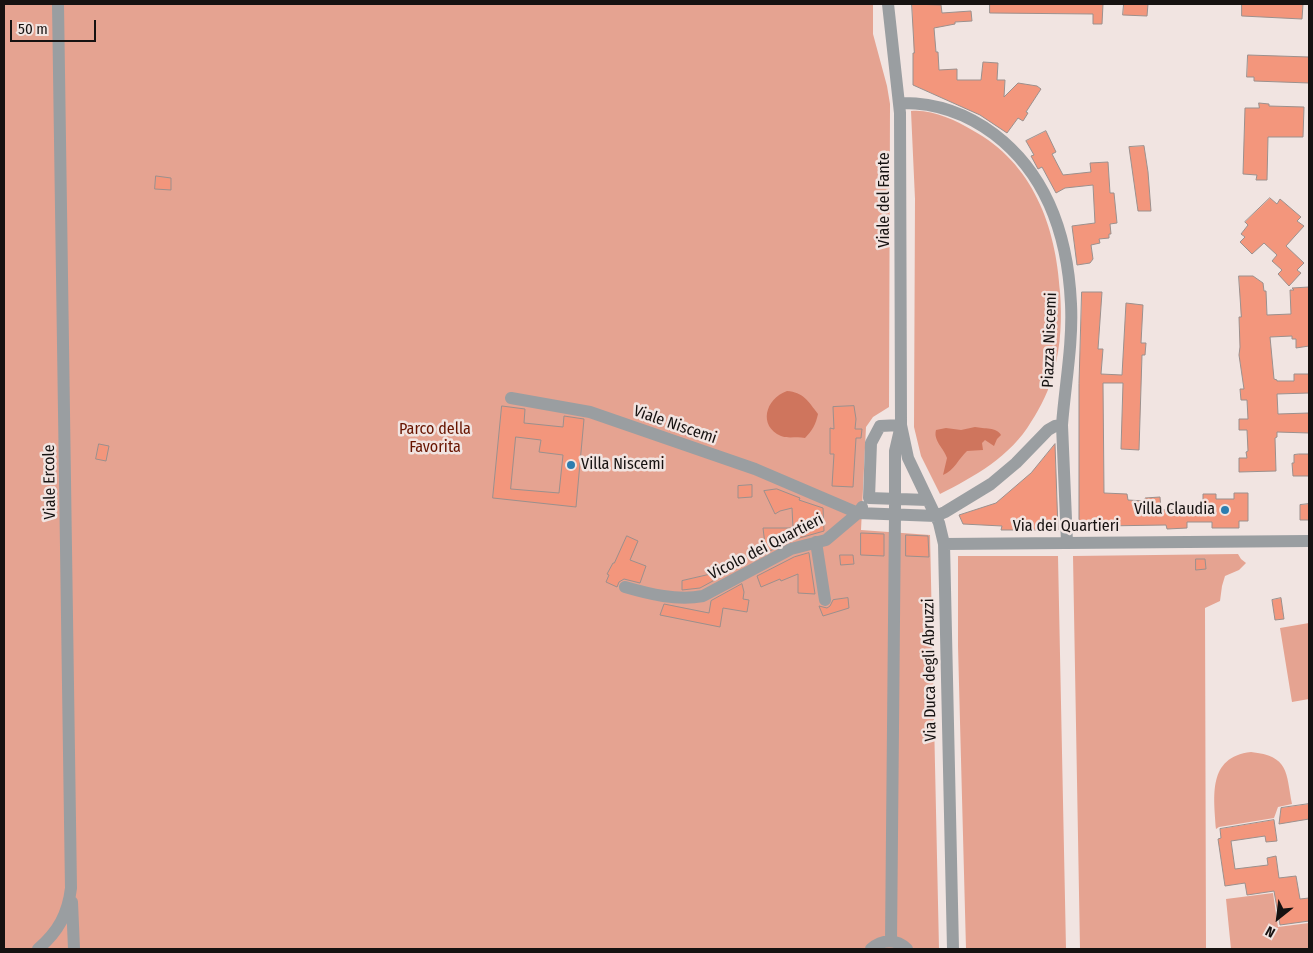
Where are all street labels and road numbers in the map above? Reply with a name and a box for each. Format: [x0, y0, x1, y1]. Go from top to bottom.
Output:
street label: Viale del Fante [875, 152, 895, 248]
street label: Piazza Niscemi [1039, 292, 1061, 388]
street label: Viale Niscemi [631, 402, 719, 448]
street label: Viale Ercole [40, 444, 60, 520]
street label: Vicolo dei Quartieri [705, 510, 827, 584]
street label: Via dei Quartieri [1013, 517, 1119, 537]
street label: Via Duca degli Abruzzi [919, 598, 941, 742]

